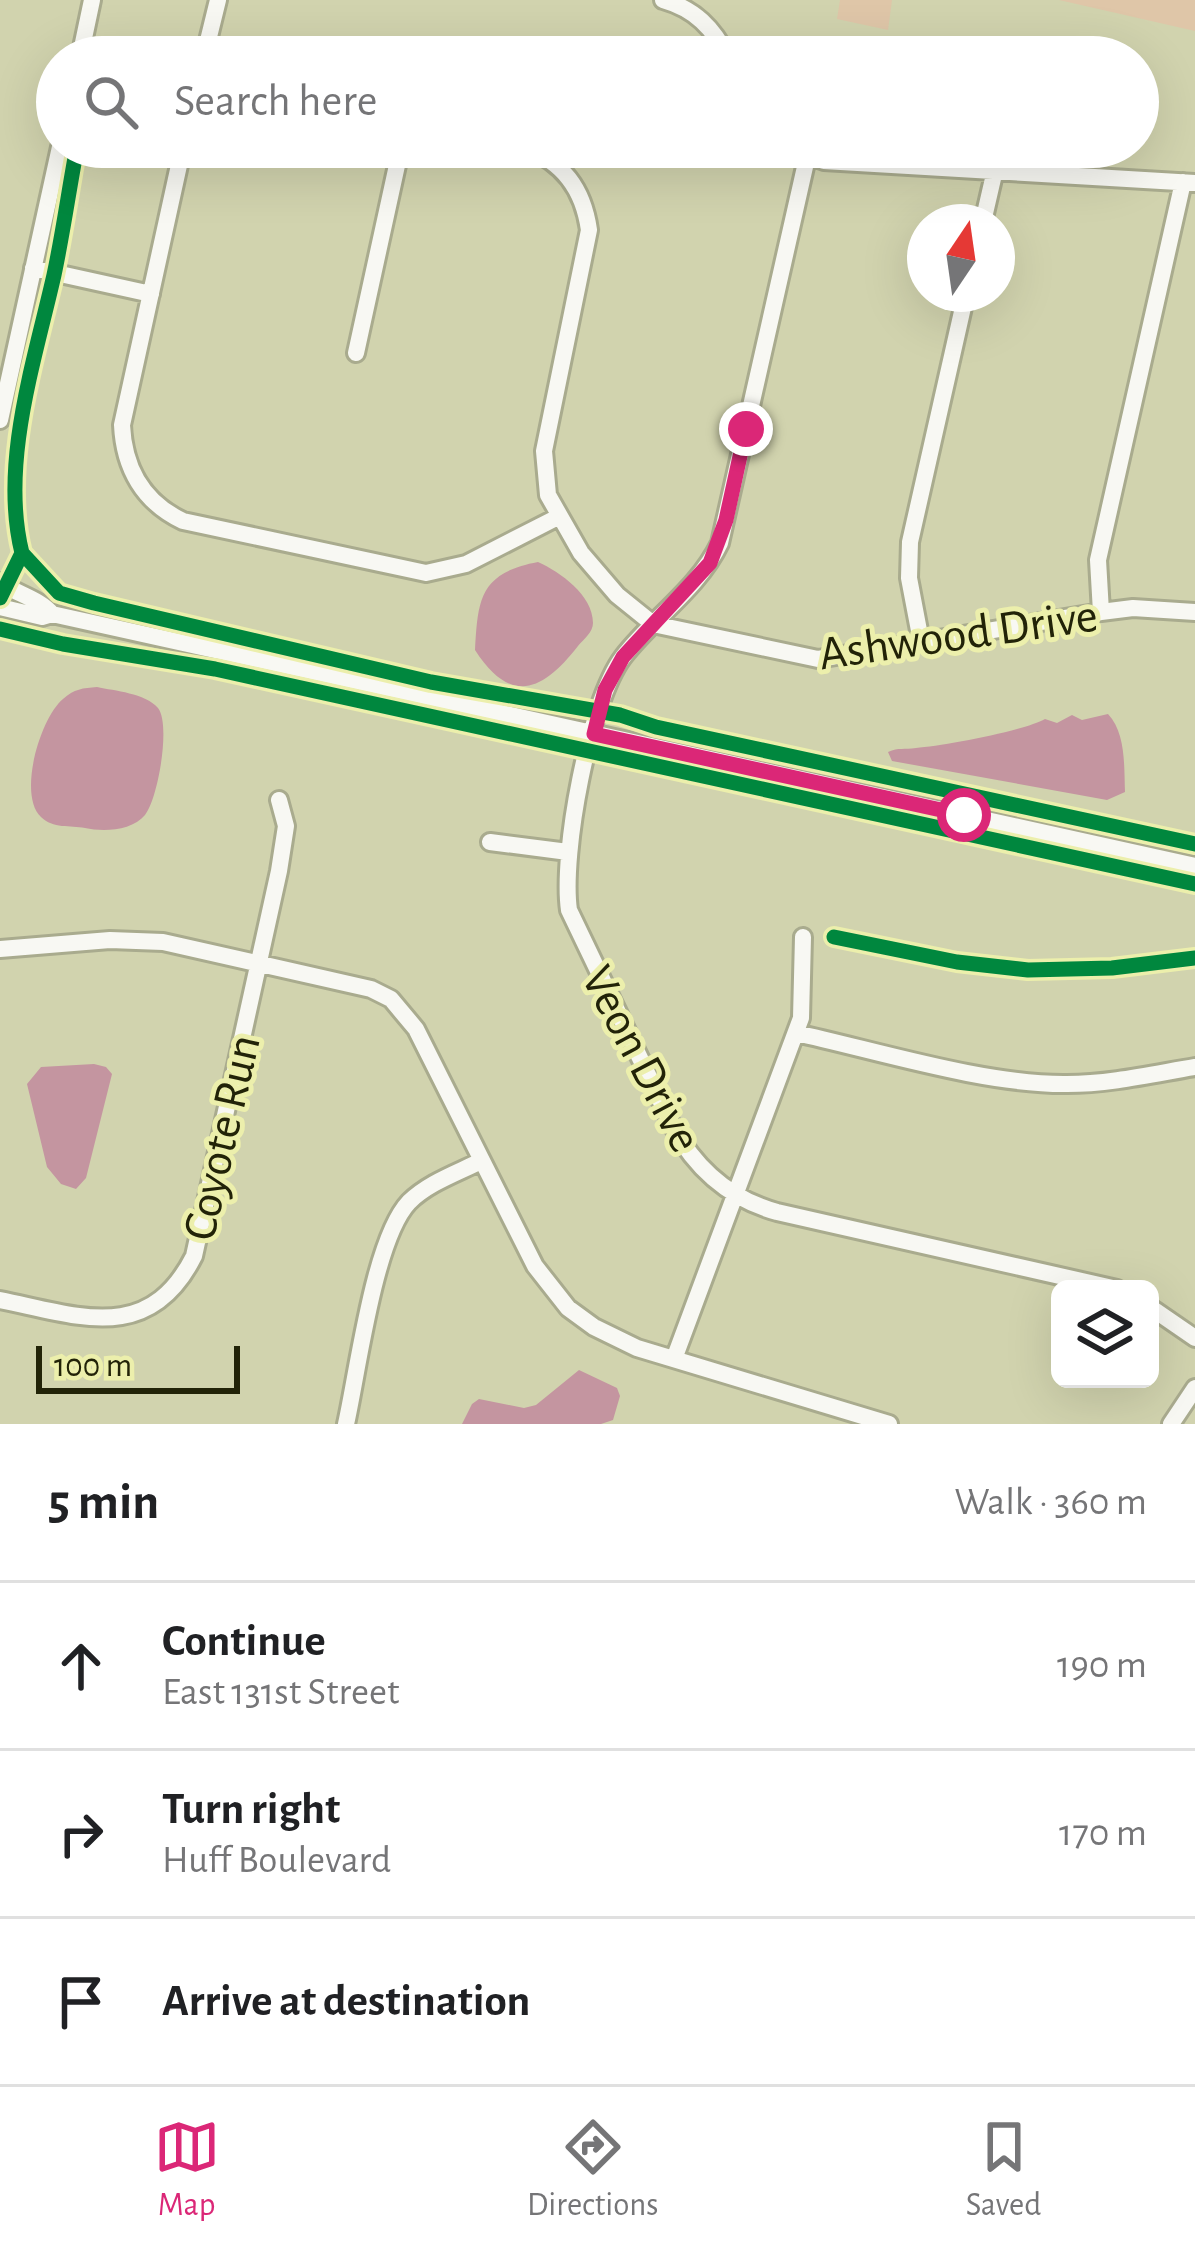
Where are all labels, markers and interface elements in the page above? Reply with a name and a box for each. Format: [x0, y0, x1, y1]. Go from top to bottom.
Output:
search box [36, 36, 1159, 168]
icon: search [78, 69, 144, 135]
text: Search here [174, 79, 377, 124]
north arrow [907, 204, 1015, 312]
route end [719, 402, 773, 456]
street label: Ashwood Drive [816, 593, 1101, 679]
route start [937, 788, 991, 842]
street label: Veon Drive [572, 959, 709, 1160]
street label: Coyote Run [176, 1030, 270, 1245]
map controls [1051, 1280, 1159, 1388]
button: layers [1051, 1280, 1159, 1388]
scale bar [36, 1340, 240, 1393]
text: 100 m [54, 1350, 132, 1383]
text: 5 min [48, 1477, 159, 1528]
text: Walk · 360 m [954, 1483, 1147, 1522]
text: Continue [162, 1619, 326, 1664]
icon: ahead [48, 1633, 114, 1699]
text: 190 m [1057, 1646, 1147, 1685]
text: East 131st Street [162, 1673, 399, 1712]
text: Turn right [162, 1787, 340, 1832]
icon: right [48, 1801, 114, 1867]
text: 170 m [1059, 1814, 1147, 1853]
text: Huff Boulevard [162, 1841, 391, 1880]
icon: arrive [48, 1969, 114, 2035]
text: Arrive at destination [162, 1979, 530, 2024]
tab: Map [154, 2114, 220, 2226]
tab: Directions [527, 2114, 658, 2226]
tab: Saved [966, 2114, 1041, 2226]

